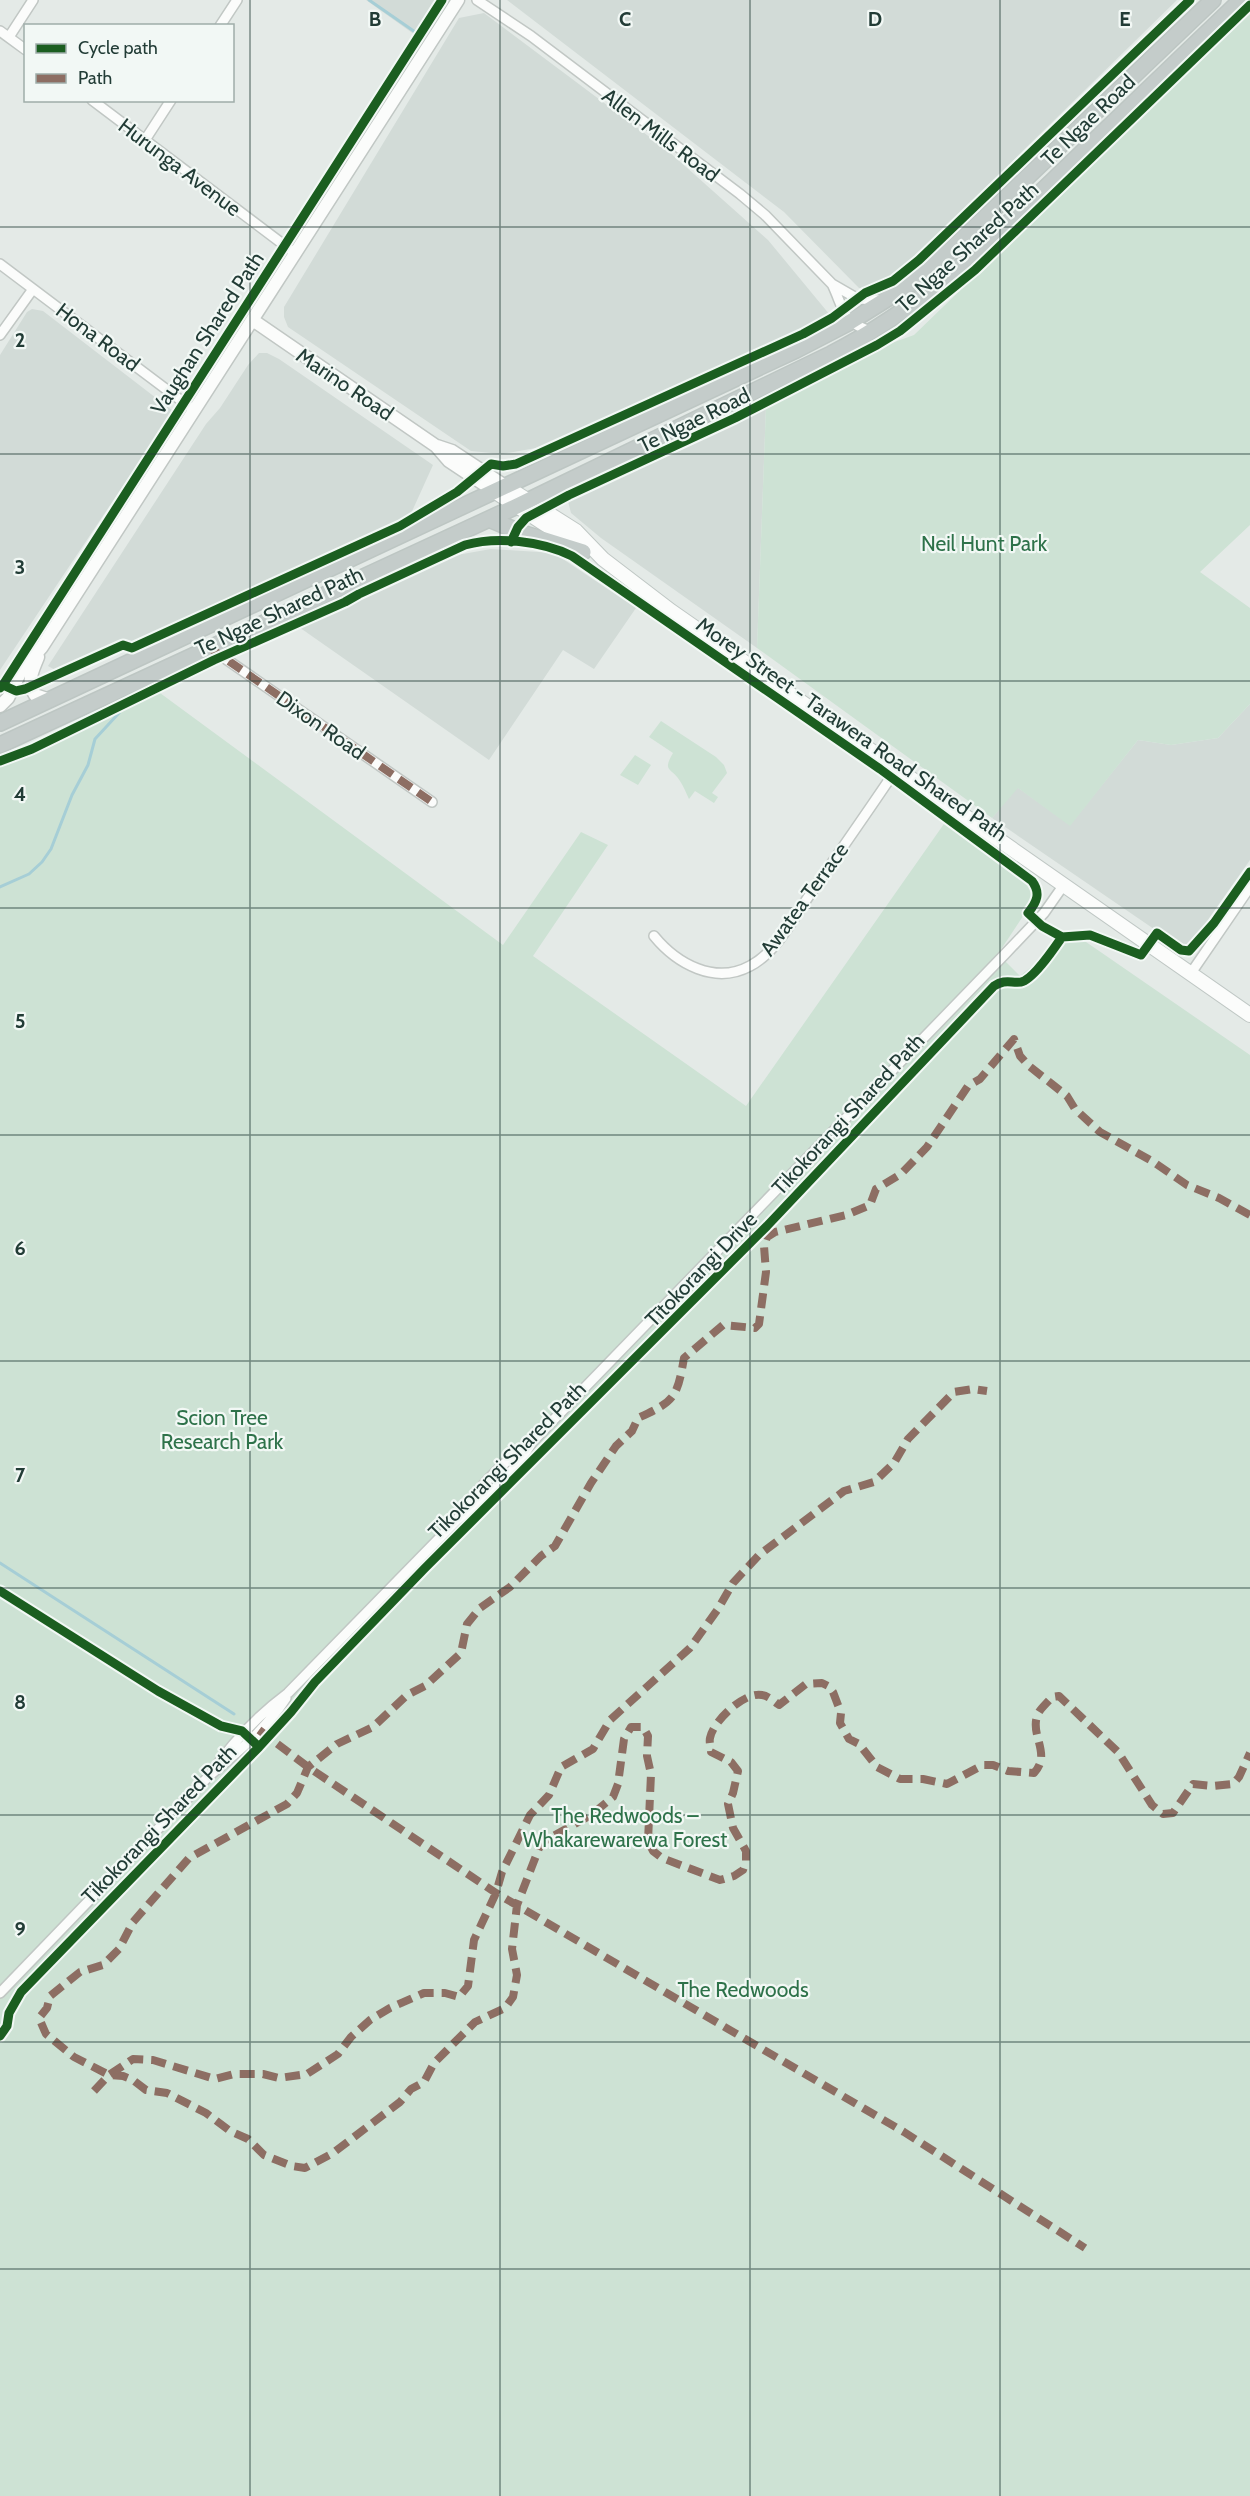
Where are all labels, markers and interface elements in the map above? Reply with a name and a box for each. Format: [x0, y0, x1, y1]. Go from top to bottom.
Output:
text: B [369, 7, 381, 31]
text: C [619, 7, 631, 31]
text: D [868, 7, 882, 31]
text: E [1119, 7, 1131, 31]
legend [24, 24, 234, 102]
text: Cycle path [78, 37, 158, 59]
text: Path [78, 67, 112, 89]
street label: Te Ngae Road [1036, 69, 1140, 171]
street label: Allen Mills Road [598, 83, 724, 187]
street label: Hurunga Avenue [114, 113, 246, 221]
street label: Te Ngae Shared Path [891, 177, 1043, 317]
street label: Vaughan Shared Path [145, 247, 269, 419]
street label: Hona Road [51, 297, 145, 377]
text: 2 [15, 328, 25, 352]
street label: Marino Road [292, 342, 398, 426]
street label: Te Ngae Road [634, 382, 754, 458]
park label: Neil Hunt Park [921, 531, 1048, 556]
text: 3 [15, 555, 25, 579]
street label: Te Ngae Shared Path [191, 561, 367, 661]
street label: Morey Street - Tarawera Road Shared Path [692, 612, 1012, 846]
street label: Dixon Road [272, 685, 370, 765]
text: 4 [14, 782, 26, 806]
street label: Awatea Terrace [755, 837, 854, 960]
text: 5 [15, 1009, 25, 1033]
street label: Tikokorangi Shared Path [767, 1028, 929, 1200]
street label: Tītokorangi Drive [640, 1206, 762, 1332]
text: 6 [14, 1236, 26, 1260]
street label: Tikokorangi Shared Path [423, 1376, 591, 1544]
park label: Scion Tree Research Park [161, 1405, 284, 1454]
text: 7 [15, 1463, 26, 1487]
text: 8 [14, 1690, 26, 1714]
street label: Tikokorangi Shared Path [76, 1739, 242, 1909]
park label: The Redwoods – Whakarewarewa Forest [523, 1803, 727, 1852]
text: 9 [14, 1917, 26, 1941]
park label: The Redwoods [677, 1977, 809, 2002]

